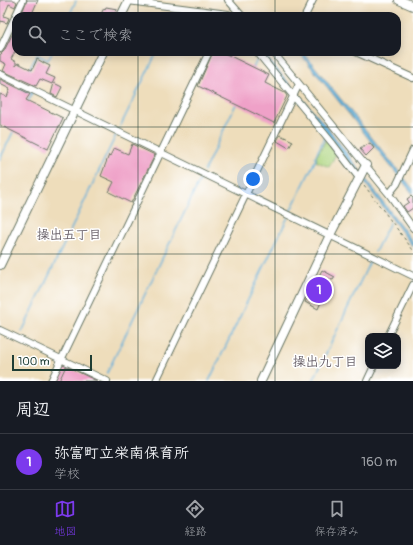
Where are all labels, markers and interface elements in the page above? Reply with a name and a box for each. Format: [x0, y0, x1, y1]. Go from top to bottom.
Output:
search box [12, 12, 401, 56]
icon: search [26, 23, 48, 45]
text: ここで検索 [58, 26, 133, 45]
your location [243, 169, 263, 189]
district label: 操出五丁目 [36, 227, 102, 243]
pin: 1 [306, 275, 332, 305]
map controls [365, 333, 401, 369]
button: layers [365, 333, 401, 369]
scale bar [12, 353, 92, 372]
district label: 操出九丁目 [292, 354, 358, 370]
text: 100 m [18, 355, 49, 368]
text: 周辺 [16, 399, 50, 420]
text: 弥富町立栄南保育所 [54, 444, 189, 463]
text: 1 [26, 454, 32, 470]
text: 160 m [361, 454, 397, 470]
text: 学校 [54, 466, 80, 482]
tab: 地図 [54, 498, 76, 538]
tab: 経路 [184, 498, 206, 538]
tab: 保存済み [315, 498, 359, 538]

